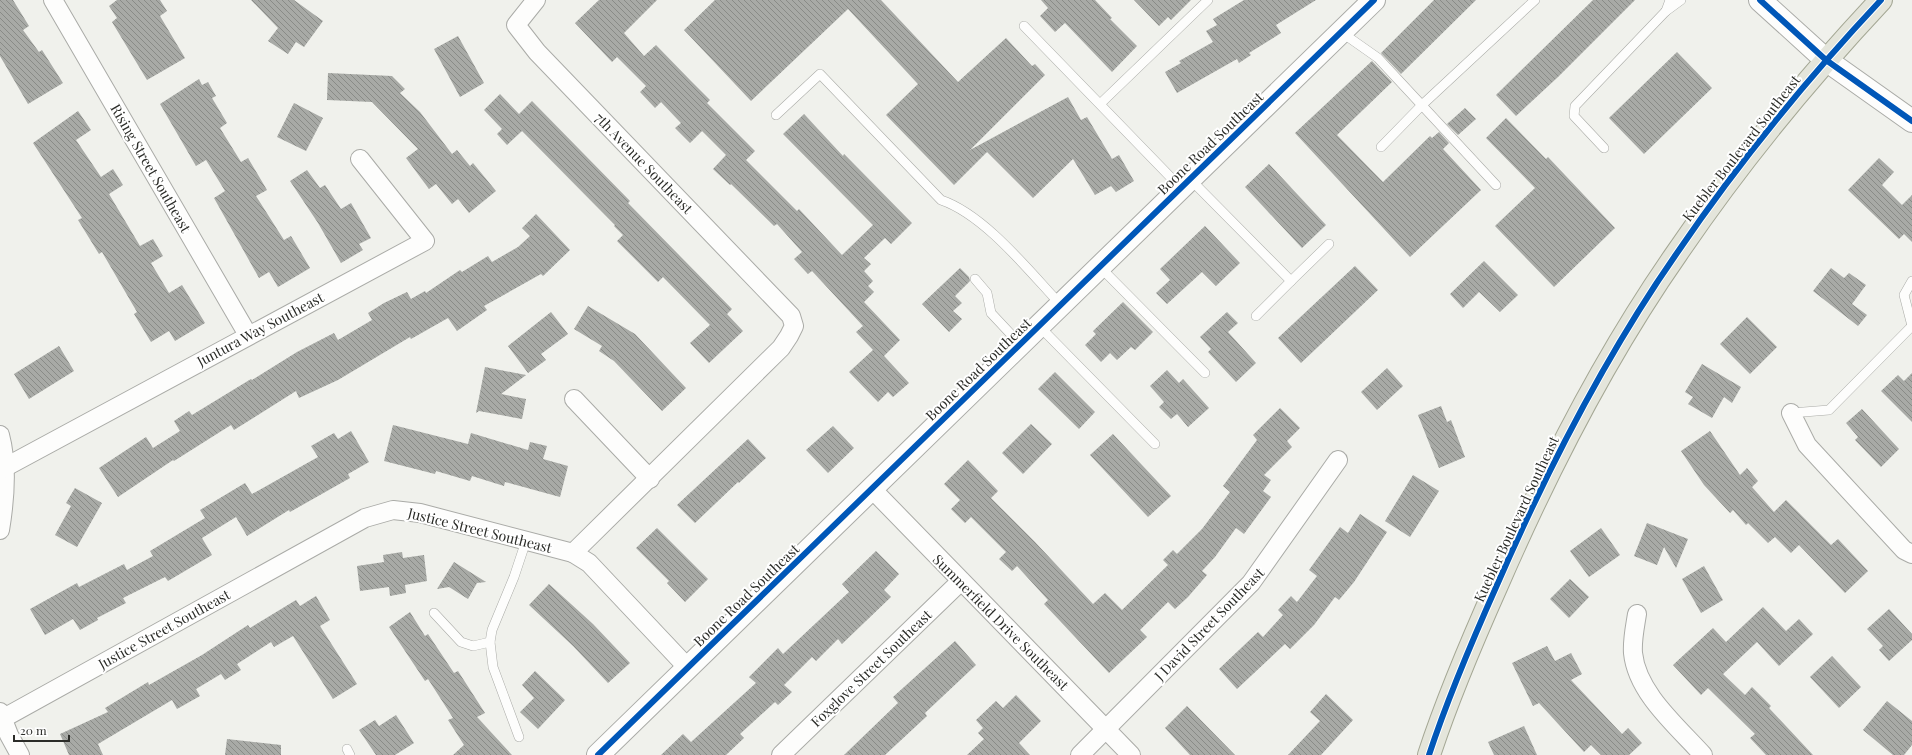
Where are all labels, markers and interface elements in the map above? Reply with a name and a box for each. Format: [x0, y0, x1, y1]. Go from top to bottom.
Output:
street label: Kuebler Boulevard Southeast [1678, 70, 1805, 225]
street label: Boone Road Southeast [1153, 87, 1268, 199]
street label: Rising Street Southeast [106, 100, 196, 237]
street label: 7th Avenue Southeast [591, 108, 698, 218]
street label: Juntura Way Southeast [192, 287, 328, 371]
street label: Boone Road Southeast [921, 313, 1036, 425]
street label: Kuebler Boulevard Southeast [1469, 432, 1563, 605]
street label: Justice Street Southeast [405, 503, 555, 557]
street label: Boone Road Southeast [689, 539, 804, 651]
street label: Summerfield Drive Southeast [929, 550, 1074, 695]
street label: J David Street Southeast [1149, 563, 1269, 685]
street label: Justice Street Southeast [94, 584, 234, 674]
street label: Foxglove Street Southeast [806, 604, 936, 731]
scale bar [14, 717, 69, 743]
text: 20 m [20, 722, 47, 738]

